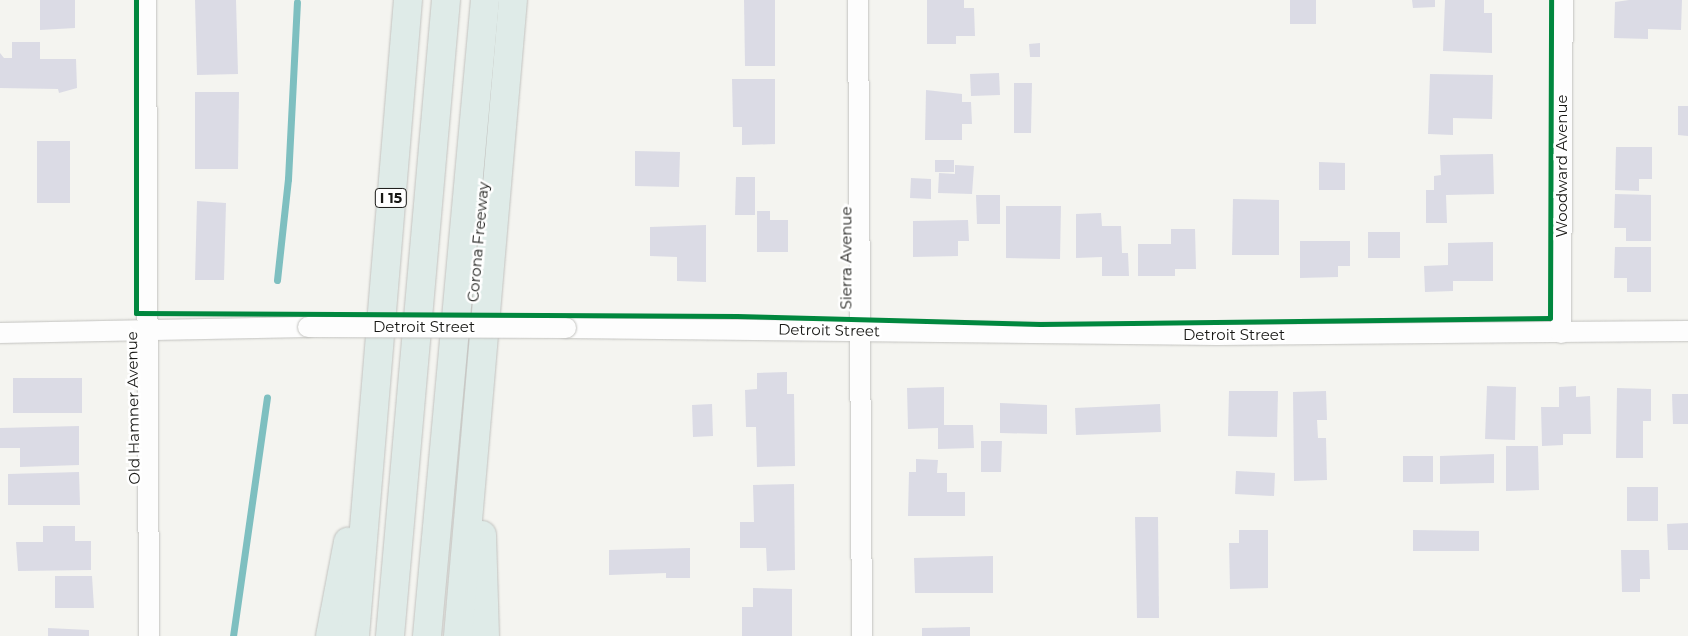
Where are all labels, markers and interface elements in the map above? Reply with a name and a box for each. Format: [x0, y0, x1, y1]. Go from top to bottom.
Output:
street label: Woodward Avenue [1553, 94, 1571, 238]
street label: Corona Freeway [464, 181, 492, 303]
road number: I 15 [375, 187, 407, 210]
street label: Sierra Avenue [837, 206, 855, 310]
street label: Detroit Street [373, 318, 475, 336]
street label: Detroit Street [778, 320, 880, 340]
street label: Detroit Street [1183, 326, 1285, 344]
street label: Old Hamner Avenue [123, 331, 143, 485]

